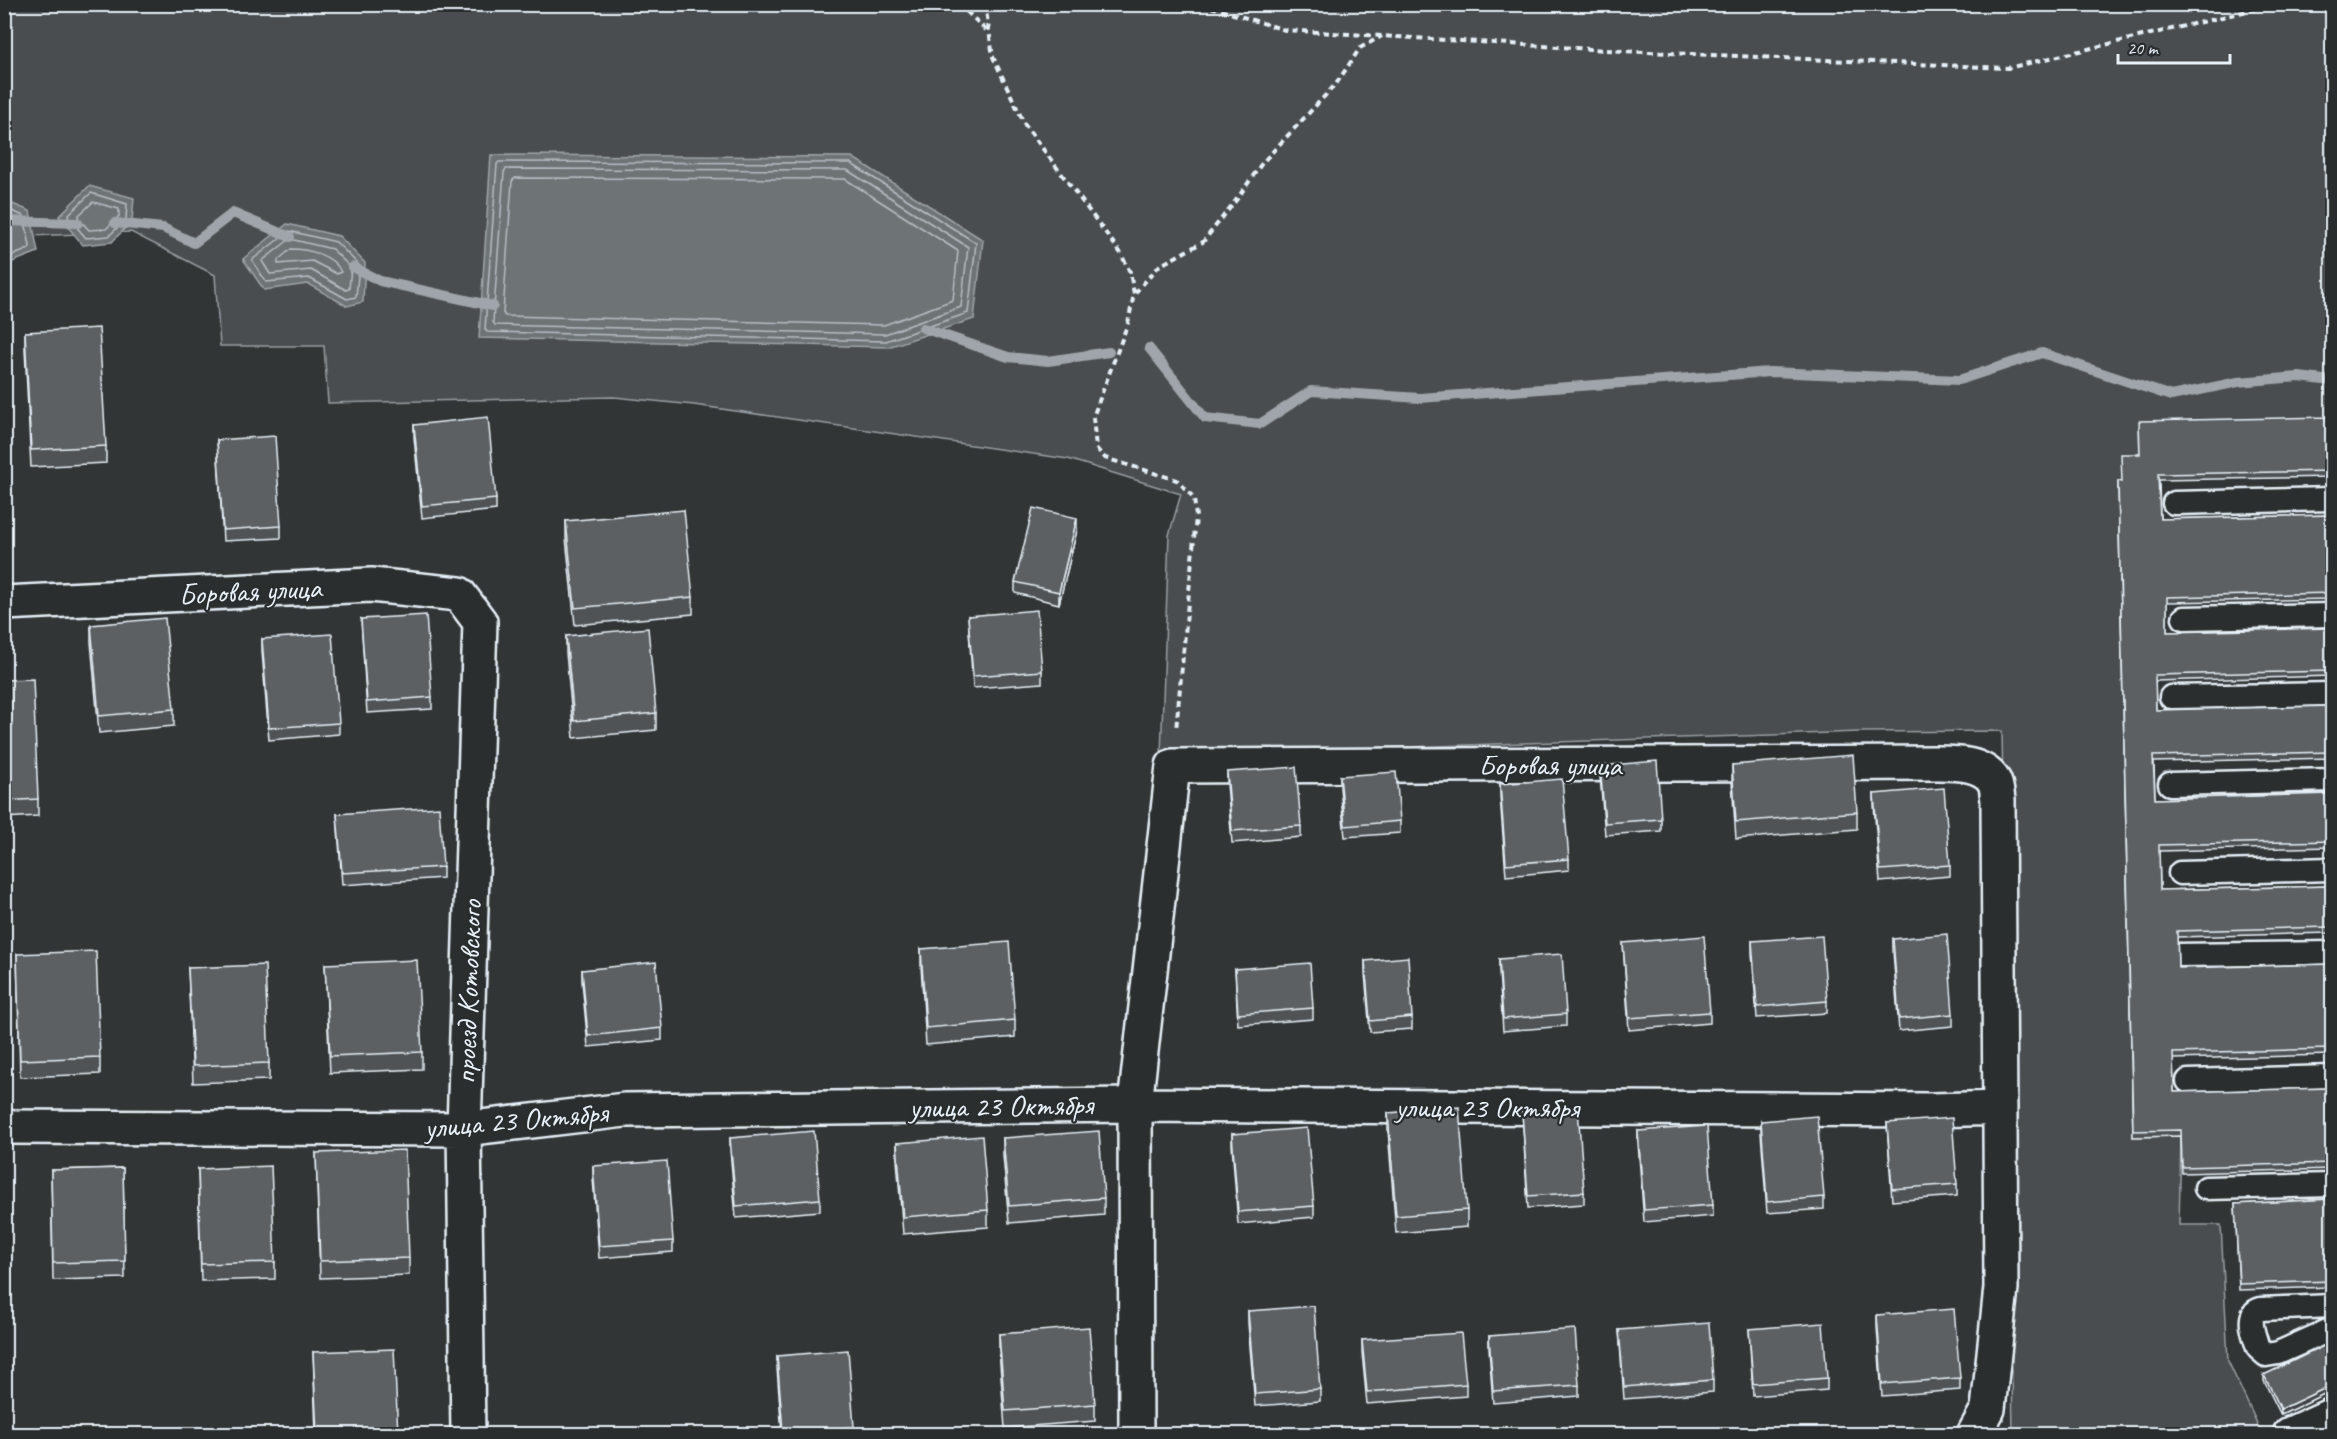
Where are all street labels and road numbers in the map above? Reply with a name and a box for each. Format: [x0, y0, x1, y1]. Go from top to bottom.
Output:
street label: Боровая улица [178, 568, 324, 614]
street label: Боровая улица [1479, 746, 1623, 784]
street label: проезд Котовского [446, 898, 490, 1085]
street label: улица 23 Октября [907, 1085, 1096, 1127]
street label: улица 23 Октября [1393, 1088, 1582, 1126]
street label: улица 23 Октября [421, 1093, 612, 1147]

